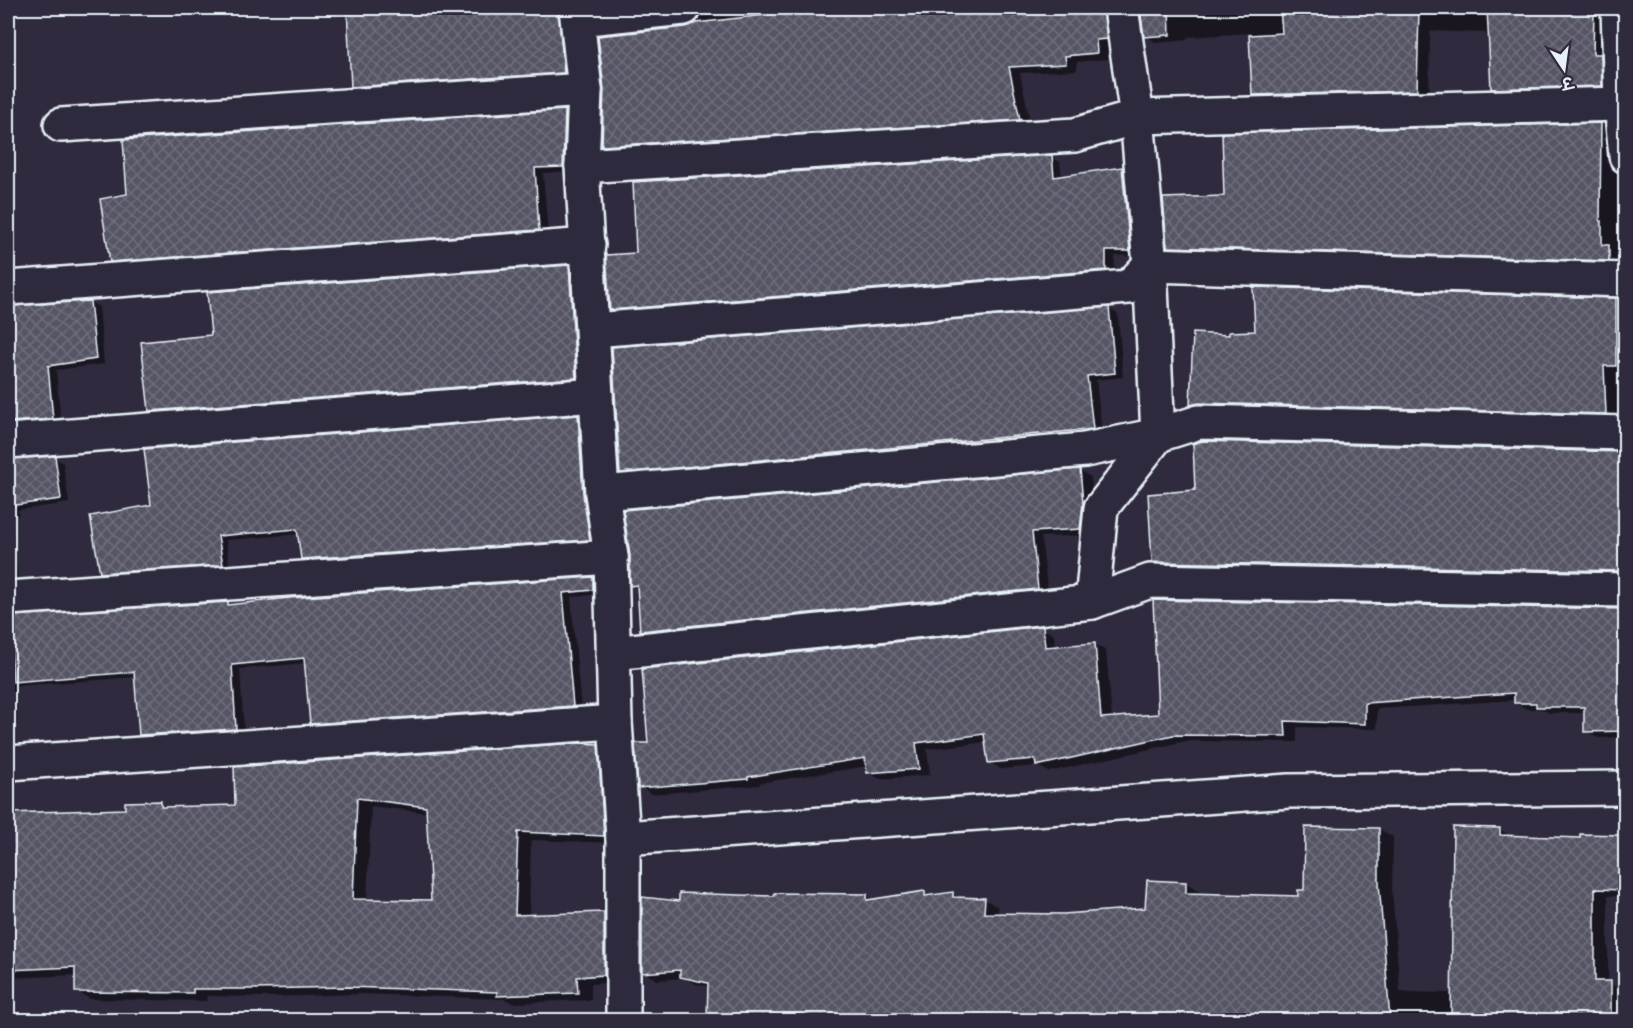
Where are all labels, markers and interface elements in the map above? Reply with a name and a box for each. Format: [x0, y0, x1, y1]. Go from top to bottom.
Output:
north arrow [1534, 39, 1594, 99]
text: उ [1559, 72, 1577, 94]

